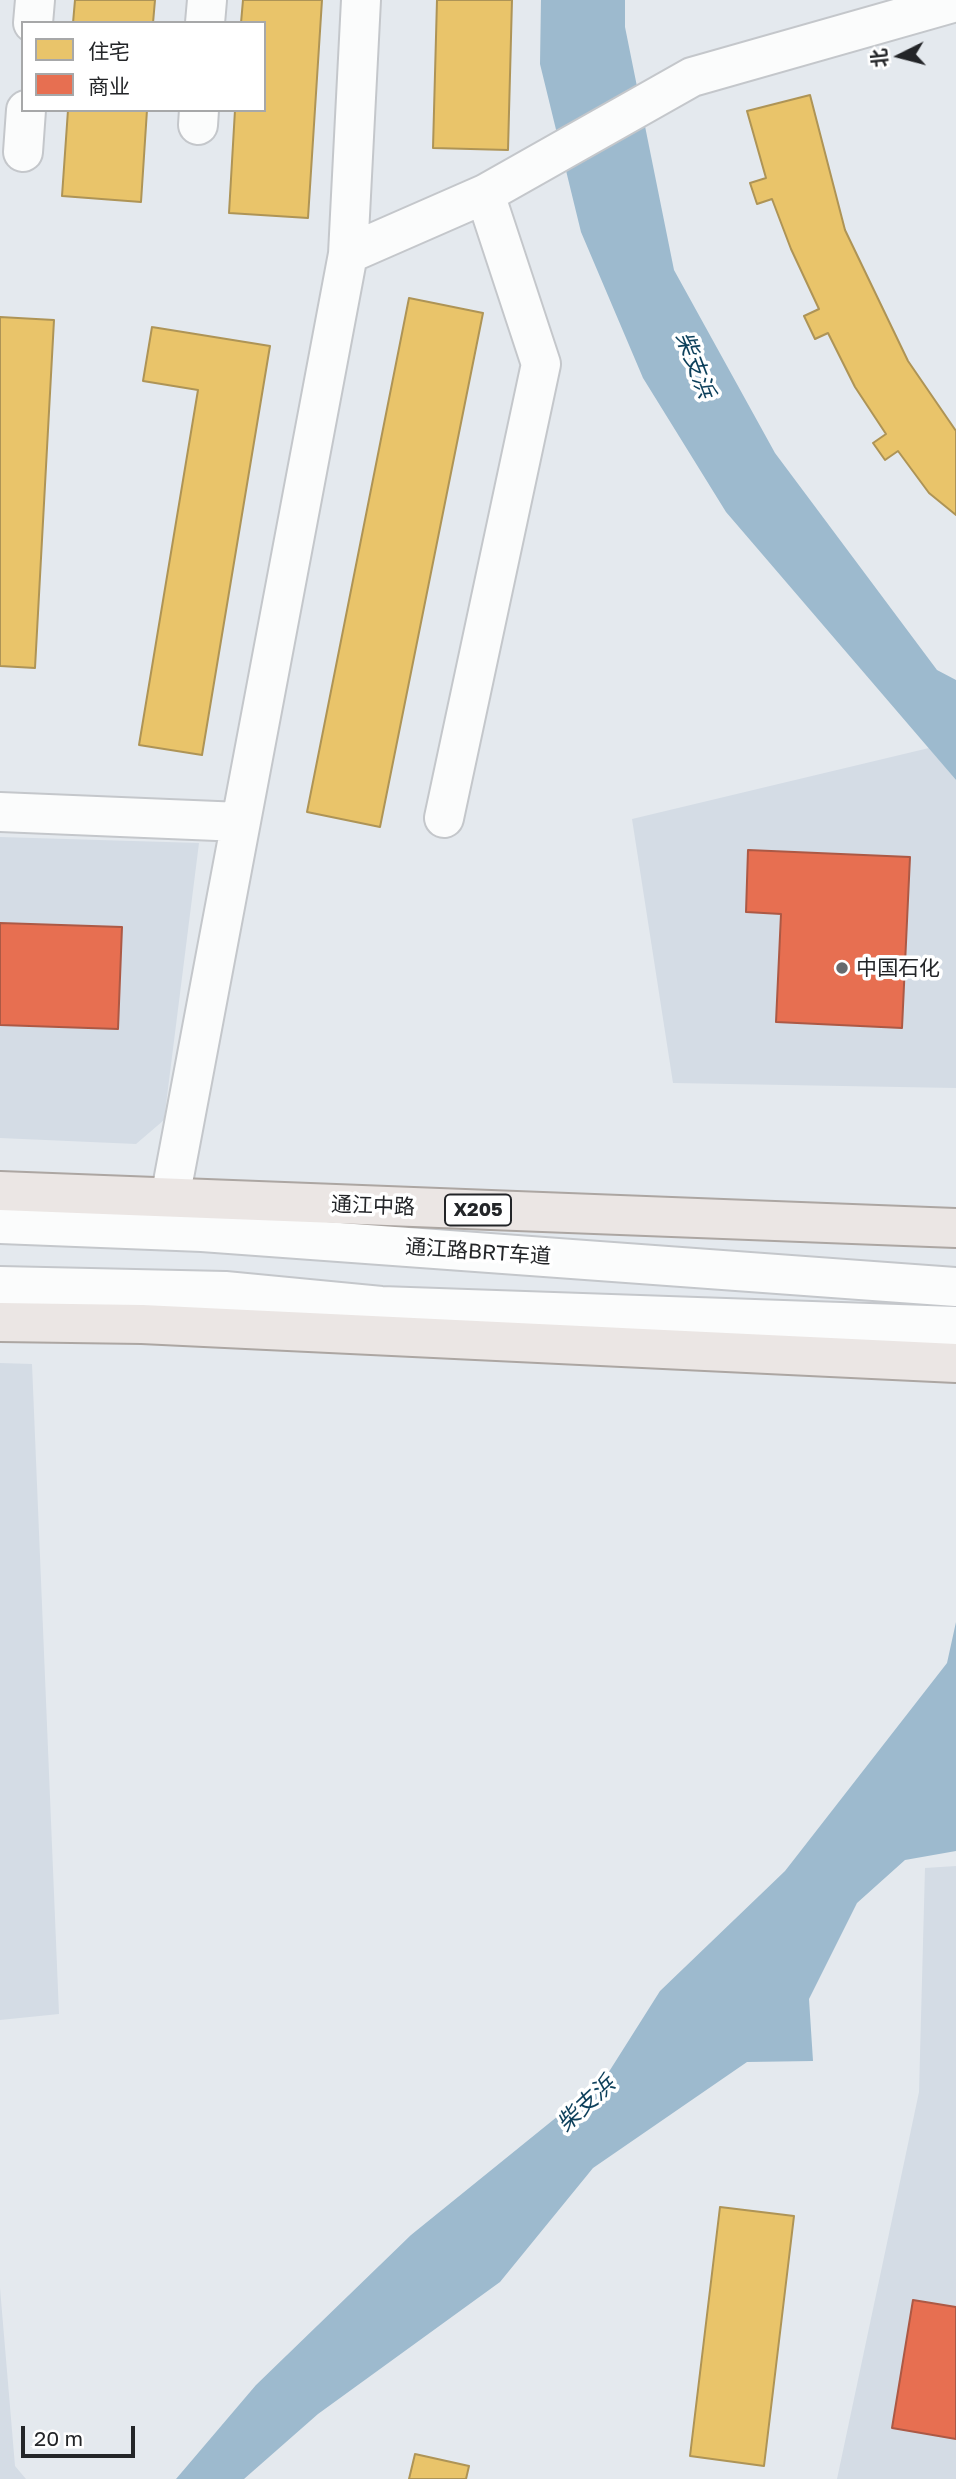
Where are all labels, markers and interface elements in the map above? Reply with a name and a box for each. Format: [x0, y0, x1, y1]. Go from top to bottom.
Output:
legend [21, 21, 266, 112]
north arrow [865, 21, 935, 91]
text: 住宅 [88, 38, 130, 64]
text: 北 [866, 48, 891, 69]
text: 商业 [88, 73, 130, 99]
water label: 柴支浜 [670, 328, 720, 402]
place label: 中国石化 [856, 955, 940, 981]
marker: 中国石化 [834, 960, 850, 976]
street label: 通江中路 [331, 1192, 415, 1220]
road number: X205 [445, 1194, 511, 1226]
street label: 通江路BRT车道 [404, 1234, 552, 1270]
water label: 柴支浜 [551, 2070, 621, 2138]
scale bar [24, 2412, 138, 2456]
text: 20 m [34, 2425, 83, 2451]

